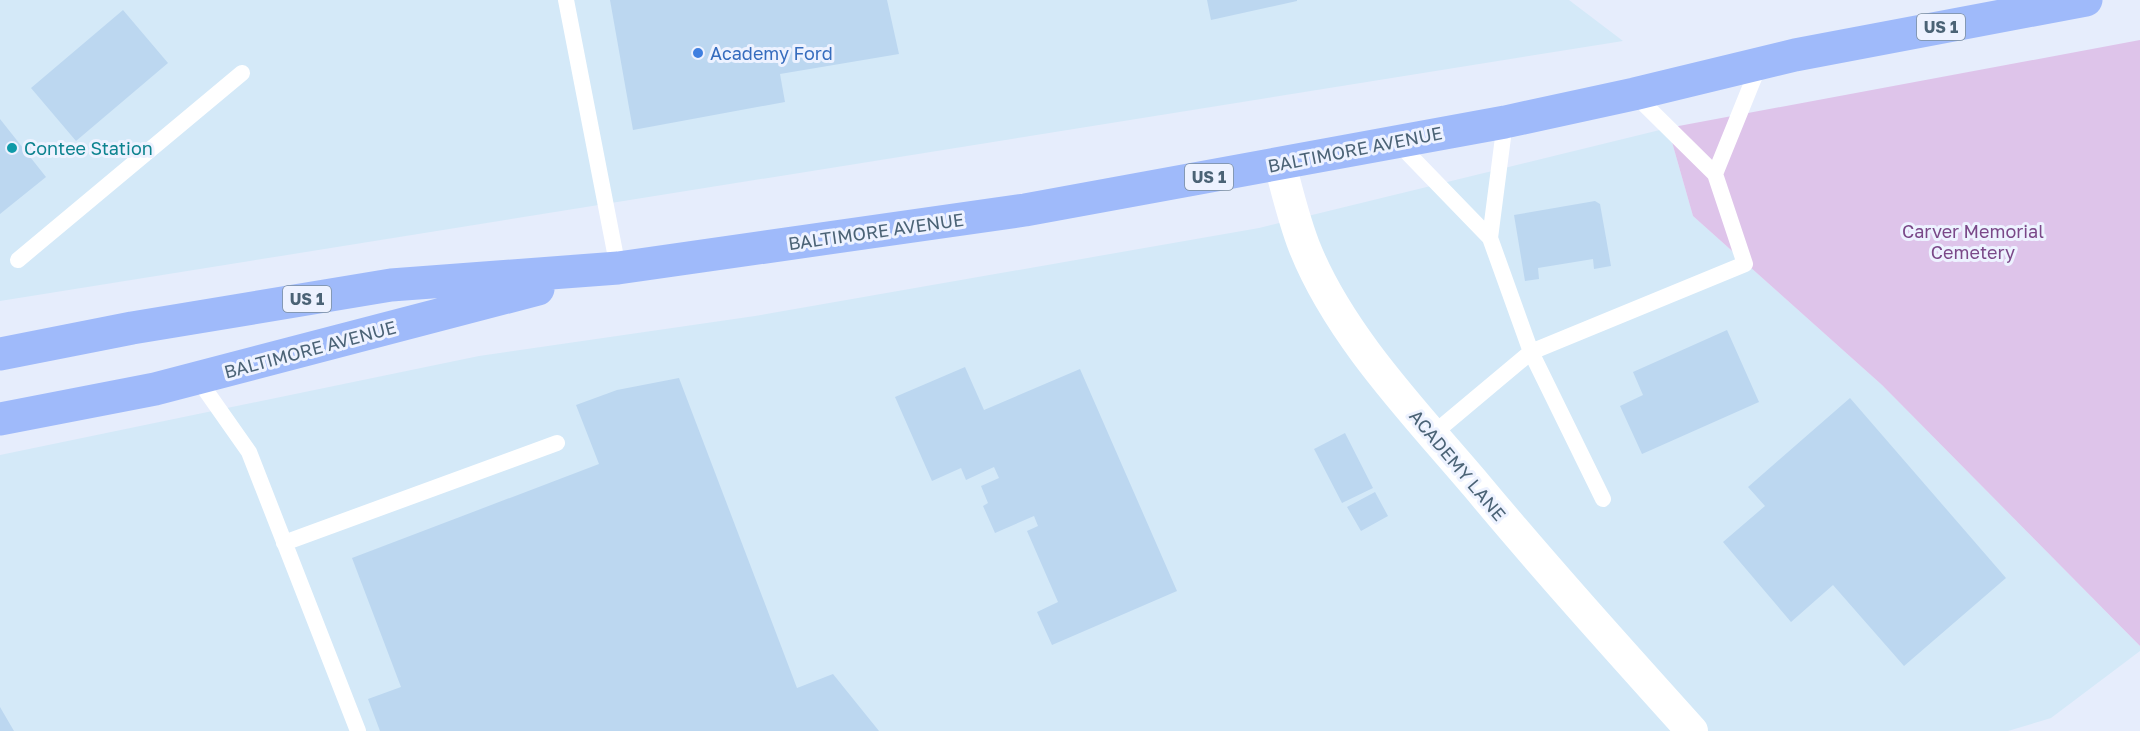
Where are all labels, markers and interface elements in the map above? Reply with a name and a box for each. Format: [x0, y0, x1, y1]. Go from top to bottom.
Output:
road number: US 1 [1917, 14, 1965, 40]
place label: Academy Ford [710, 42, 833, 64]
marker: Academy Ford [691, 46, 705, 60]
street label: BALTIMORE AVENUE [1266, 121, 1444, 177]
place label: Contee Station [24, 137, 153, 159]
marker: Contee Station [5, 141, 19, 155]
road number: US 1 [1185, 164, 1233, 190]
street label: BALTIMORE AVENUE [787, 208, 965, 254]
park label: Carver Memorial Cemetery [1902, 220, 2044, 263]
road number: US 1 [283, 286, 331, 312]
street label: BALTIMORE AVENUE [222, 315, 398, 383]
street label: ACADEMY LANE [1405, 405, 1511, 525]

